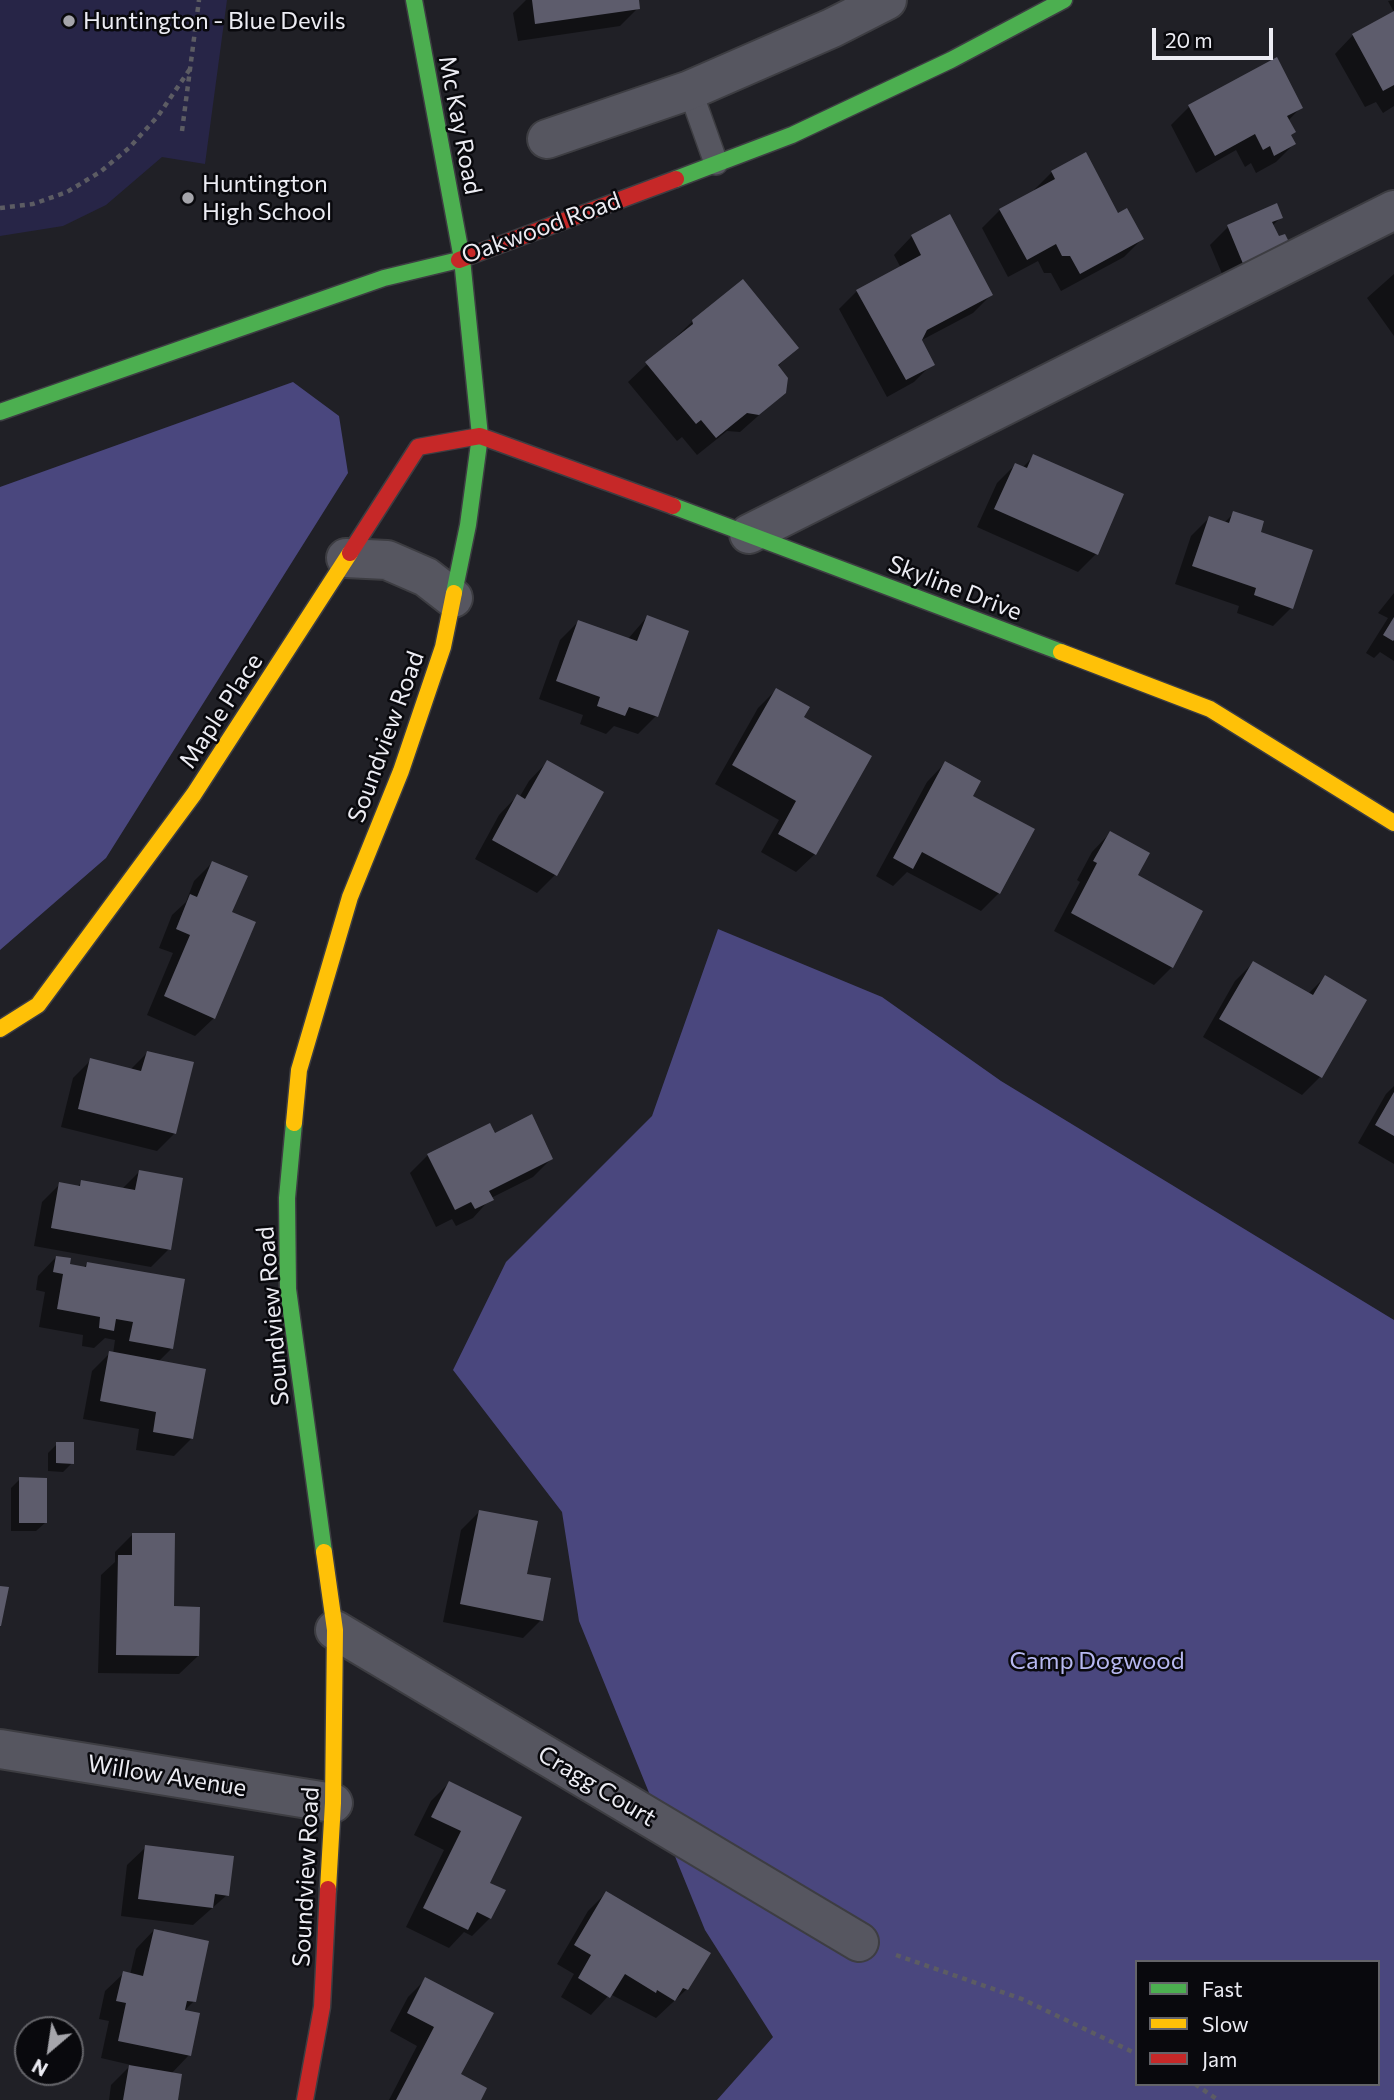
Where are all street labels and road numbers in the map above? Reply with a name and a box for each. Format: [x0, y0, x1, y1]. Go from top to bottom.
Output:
street label: Mc Kay Road [432, 53, 488, 197]
street label: Oakwood Road [458, 186, 624, 270]
street label: Skyline Drive [884, 549, 1026, 627]
street label: Soundview Road [342, 647, 430, 827]
street label: Maple Place [173, 648, 269, 774]
street label: Soundview Road [251, 1225, 295, 1407]
street label: Cragg Court [533, 1740, 661, 1832]
street label: Willow Avenue [85, 1749, 249, 1803]
street label: Soundview Road [287, 1786, 325, 1968]

